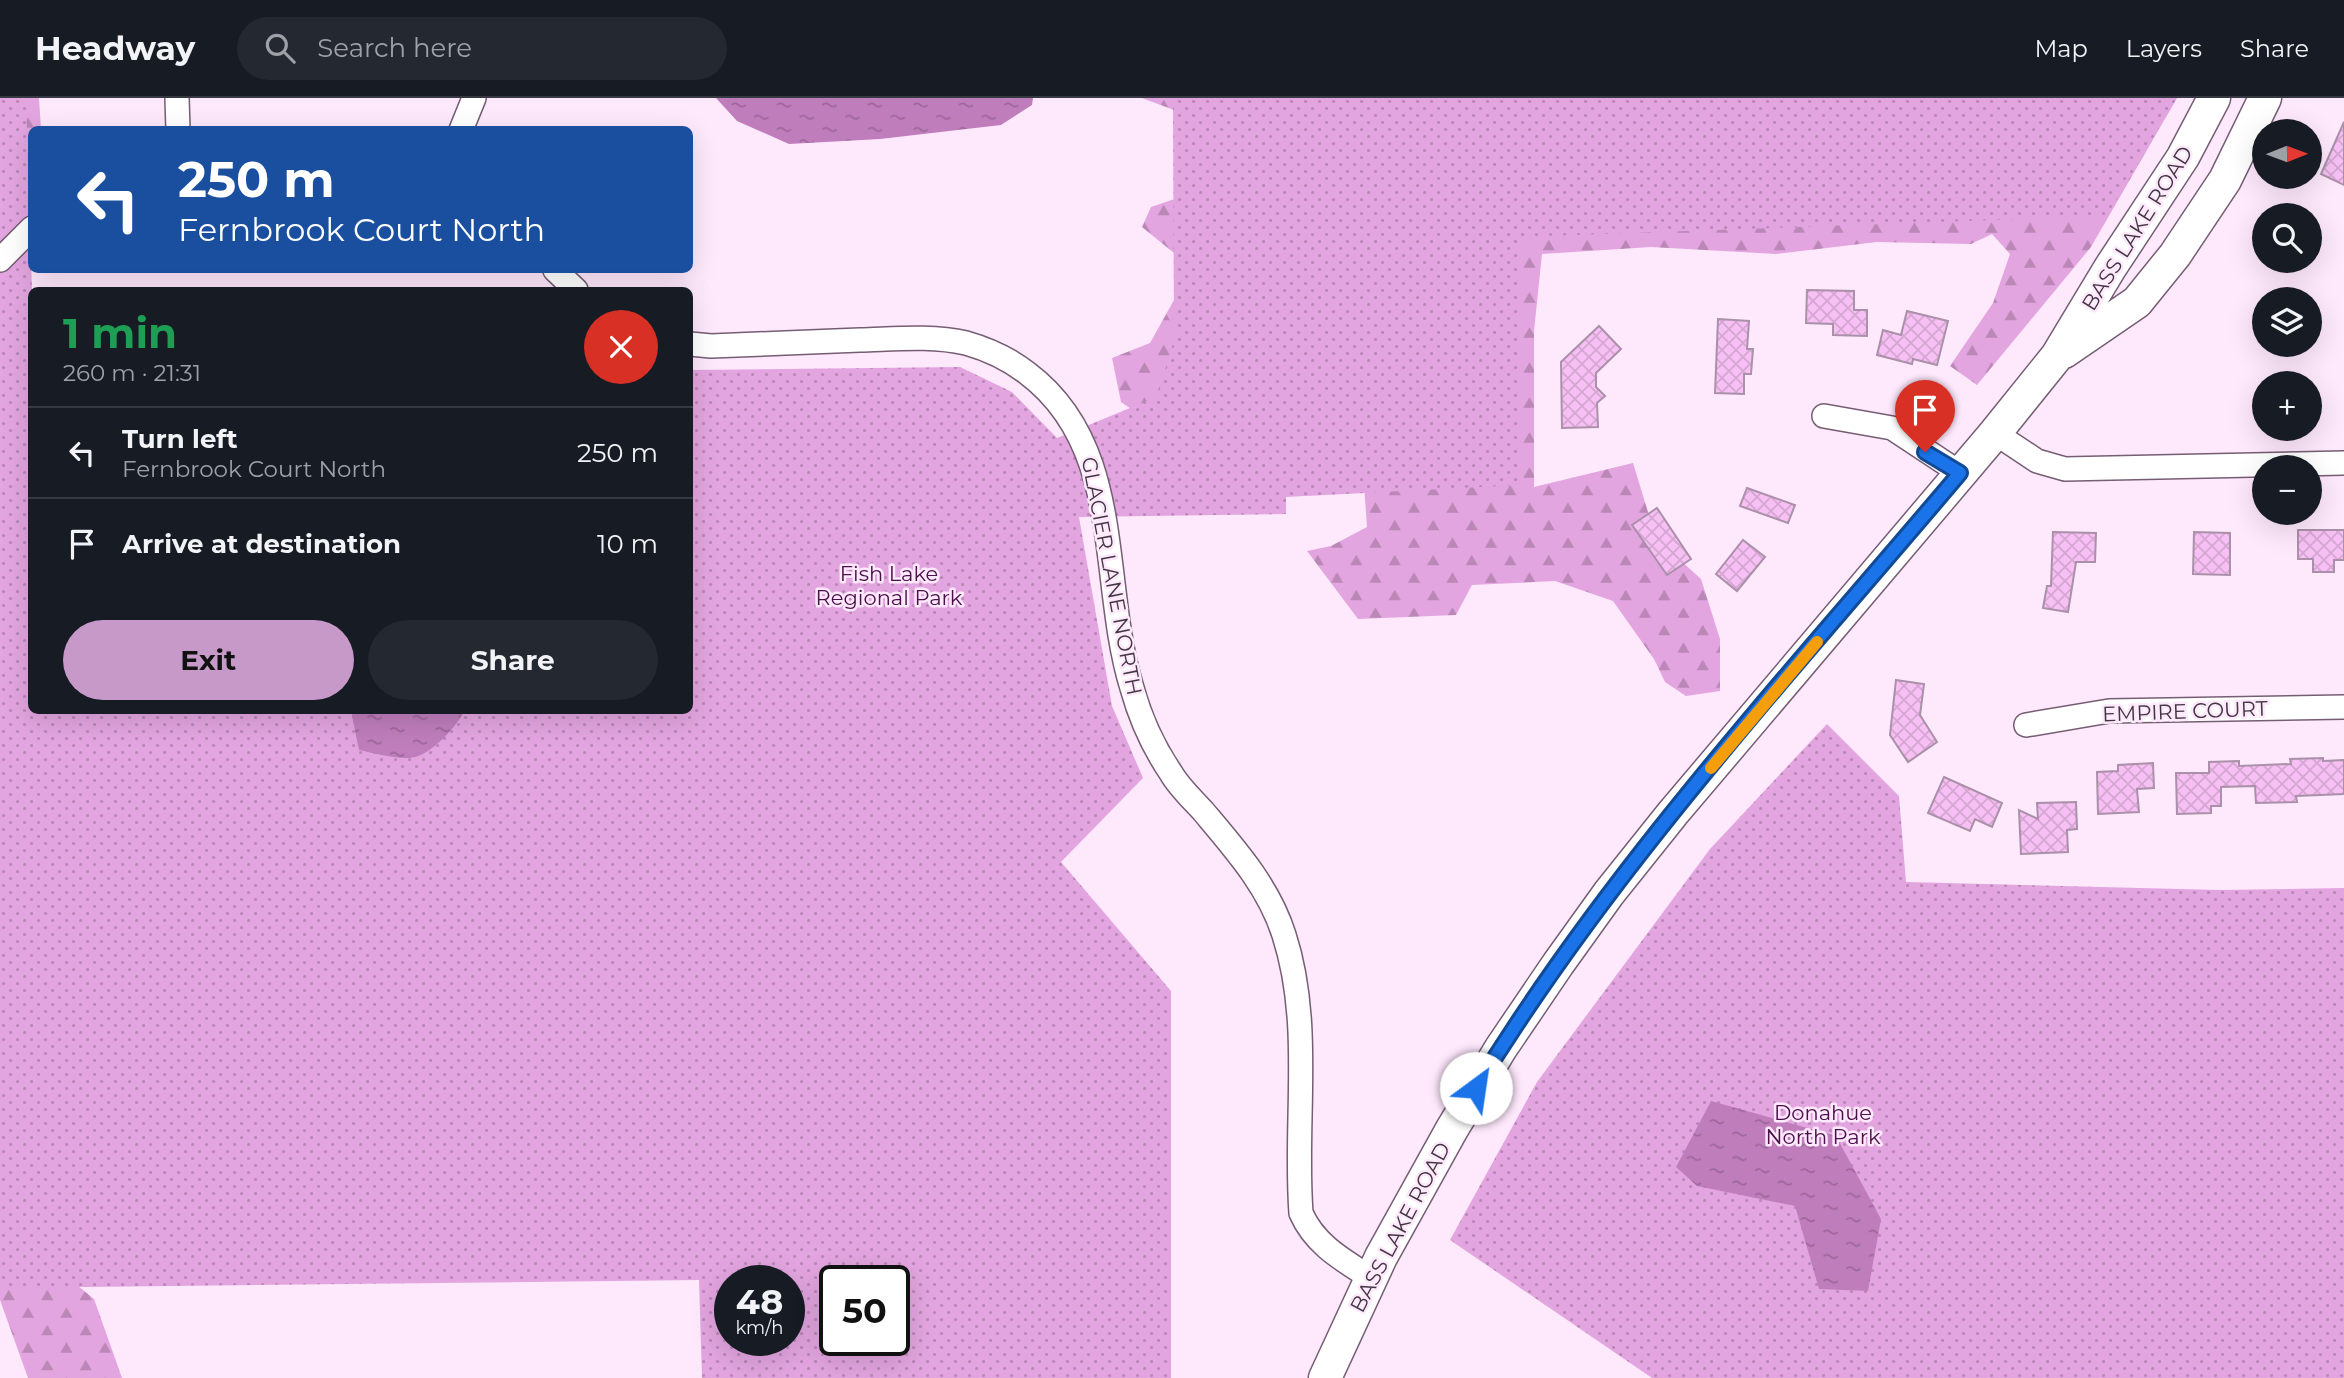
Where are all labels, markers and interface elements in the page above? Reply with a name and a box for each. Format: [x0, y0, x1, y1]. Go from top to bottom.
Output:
search box [237, 17, 727, 80]
text: Headway [35, 28, 195, 68]
icon: search [261, 29, 299, 67]
text: Search here [317, 32, 472, 64]
text: Map [2034, 34, 2088, 63]
text: Layers [2126, 34, 2202, 63]
text: Share [2240, 34, 2309, 63]
north arrow [2252, 119, 2322, 189]
map controls [2252, 119, 2322, 525]
street label: BASS LAKE ROAD [2076, 141, 2198, 315]
text: 250 m [178, 150, 335, 209]
icon: left [63, 154, 154, 245]
button: search [2252, 203, 2322, 273]
text: Fernbrook Court North [178, 210, 545, 249]
button: layers [2252, 287, 2322, 357]
text: 1 min [63, 307, 177, 359]
button: close [584, 310, 658, 384]
text: 260 m · 21:31 [63, 359, 201, 387]
button: + [2252, 371, 2322, 441]
pin [1895, 380, 1955, 452]
icon: arrive [1906, 391, 1944, 429]
text: Turn left [122, 423, 238, 455]
icon: left [63, 434, 101, 472]
text: 250 m [577, 437, 658, 469]
text: Fernbrook Court North [122, 455, 386, 483]
street label: GLACIER LANE NORTH [1077, 455, 1147, 697]
button: − [2252, 455, 2322, 525]
icon: arrive [63, 525, 101, 563]
text: Arrive at destination [122, 528, 401, 560]
text: 10 m [597, 528, 658, 560]
park label: Fish Lake Regional Park [816, 561, 963, 610]
button: Exit [63, 620, 354, 700]
button: Share [368, 620, 658, 700]
street label: EMPIRE COURT [2102, 696, 2268, 726]
position arrow [1439, 1051, 1513, 1125]
park label: Donahue North Park [1765, 1100, 1881, 1149]
street label: BASS LAKE ROAD [1345, 1138, 1455, 1316]
speed limit sign: 50 [819, 1265, 910, 1356]
text: 48 [736, 1280, 783, 1323]
text: km/h [735, 1317, 784, 1339]

